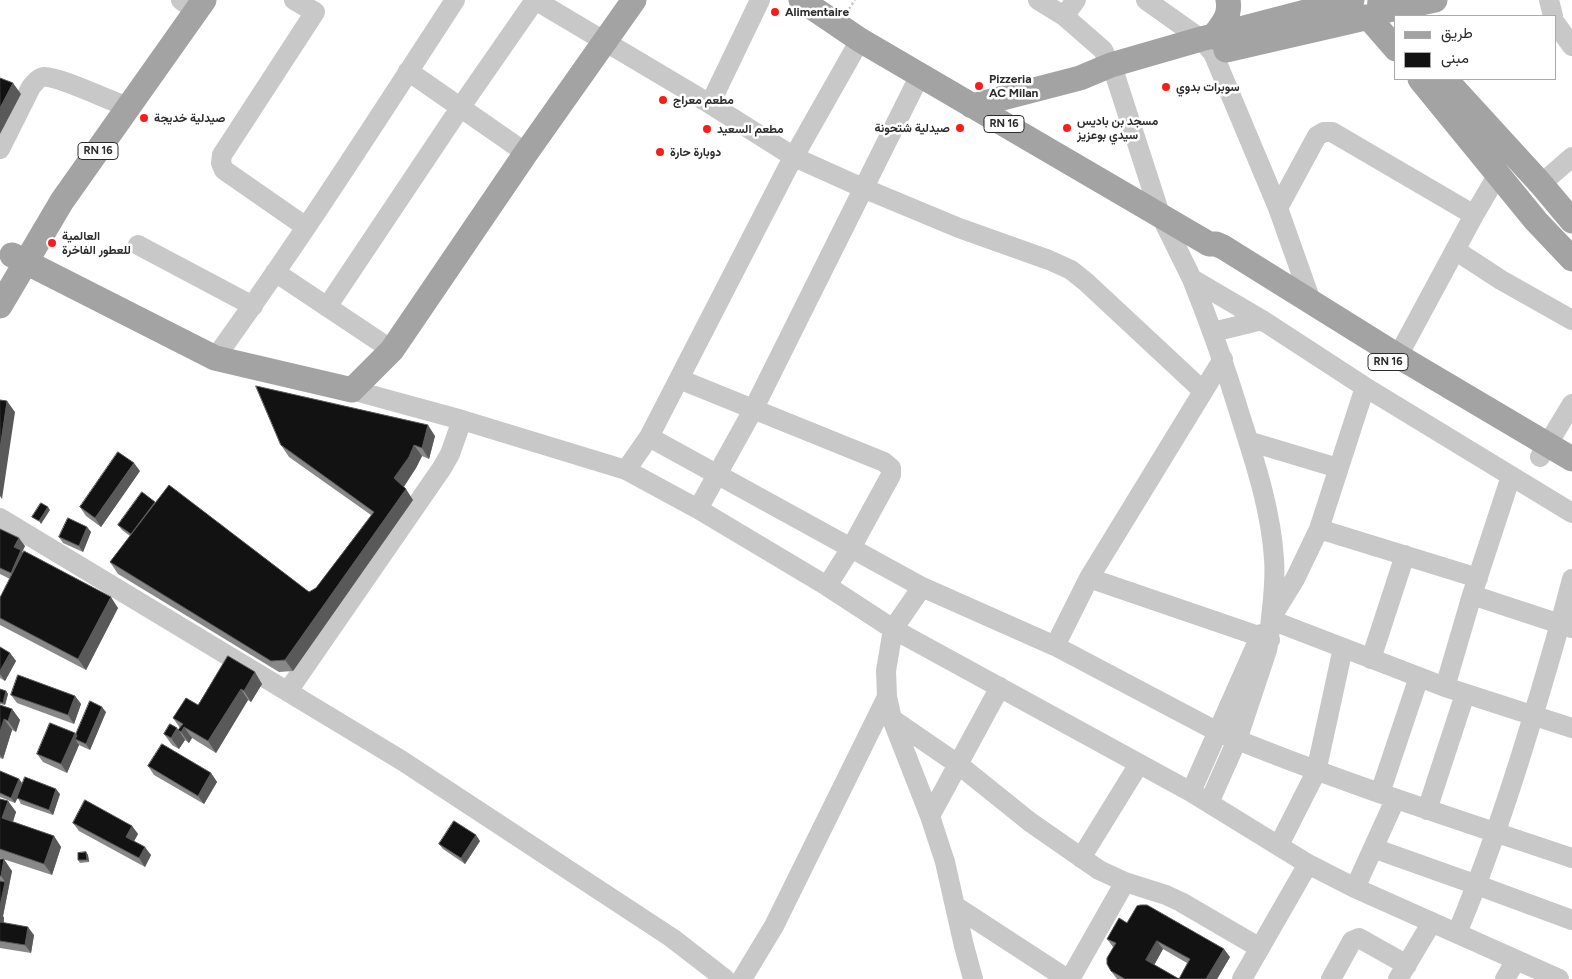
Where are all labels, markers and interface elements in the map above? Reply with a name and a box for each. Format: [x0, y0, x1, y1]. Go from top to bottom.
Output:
place label: Alimentaire [785, 5, 849, 19]
marker: Alimentaire [769, 6, 781, 18]
legend [1394, 15, 1557, 80]
text: طريق [1441, 24, 1473, 42]
text: مبنى [1441, 49, 1469, 67]
place label: Pizzeria AC Milan [989, 72, 1038, 100]
marker: Pizzeria AC Milan [973, 80, 985, 92]
place label: سوبرات بدوي [1176, 80, 1240, 94]
marker: سوبرات بدوي [1160, 81, 1172, 93]
place label: مطعم معراج [673, 93, 734, 107]
marker: مطعم معراج [657, 94, 669, 106]
place label: صيدلية خديجة [154, 111, 225, 125]
marker: صيدلية خديجة [138, 112, 150, 124]
place label: مسجد بن باديس سيدي بوعزيز [1077, 114, 1158, 142]
road number: RN 16 [984, 116, 1024, 132]
place label: صيدلية شتحونة [874, 121, 950, 135]
place label: مطعم السعيد [717, 122, 784, 136]
marker: صيدلية شتحونة [954, 122, 966, 134]
marker: مسجد بن باديس سيدي بوعزيز [1061, 122, 1073, 134]
marker: مطعم السعيد [701, 123, 713, 135]
road number: RN 16 [78, 142, 118, 160]
place label: دوبارة حارة [670, 145, 721, 159]
marker: دوبارة حارة [654, 146, 666, 158]
place label: العالمية للعطور الفاخرة [62, 229, 131, 257]
marker: العالمية للعطور الفاخرة [46, 237, 58, 249]
road number: RN 16 [1368, 354, 1408, 371]

